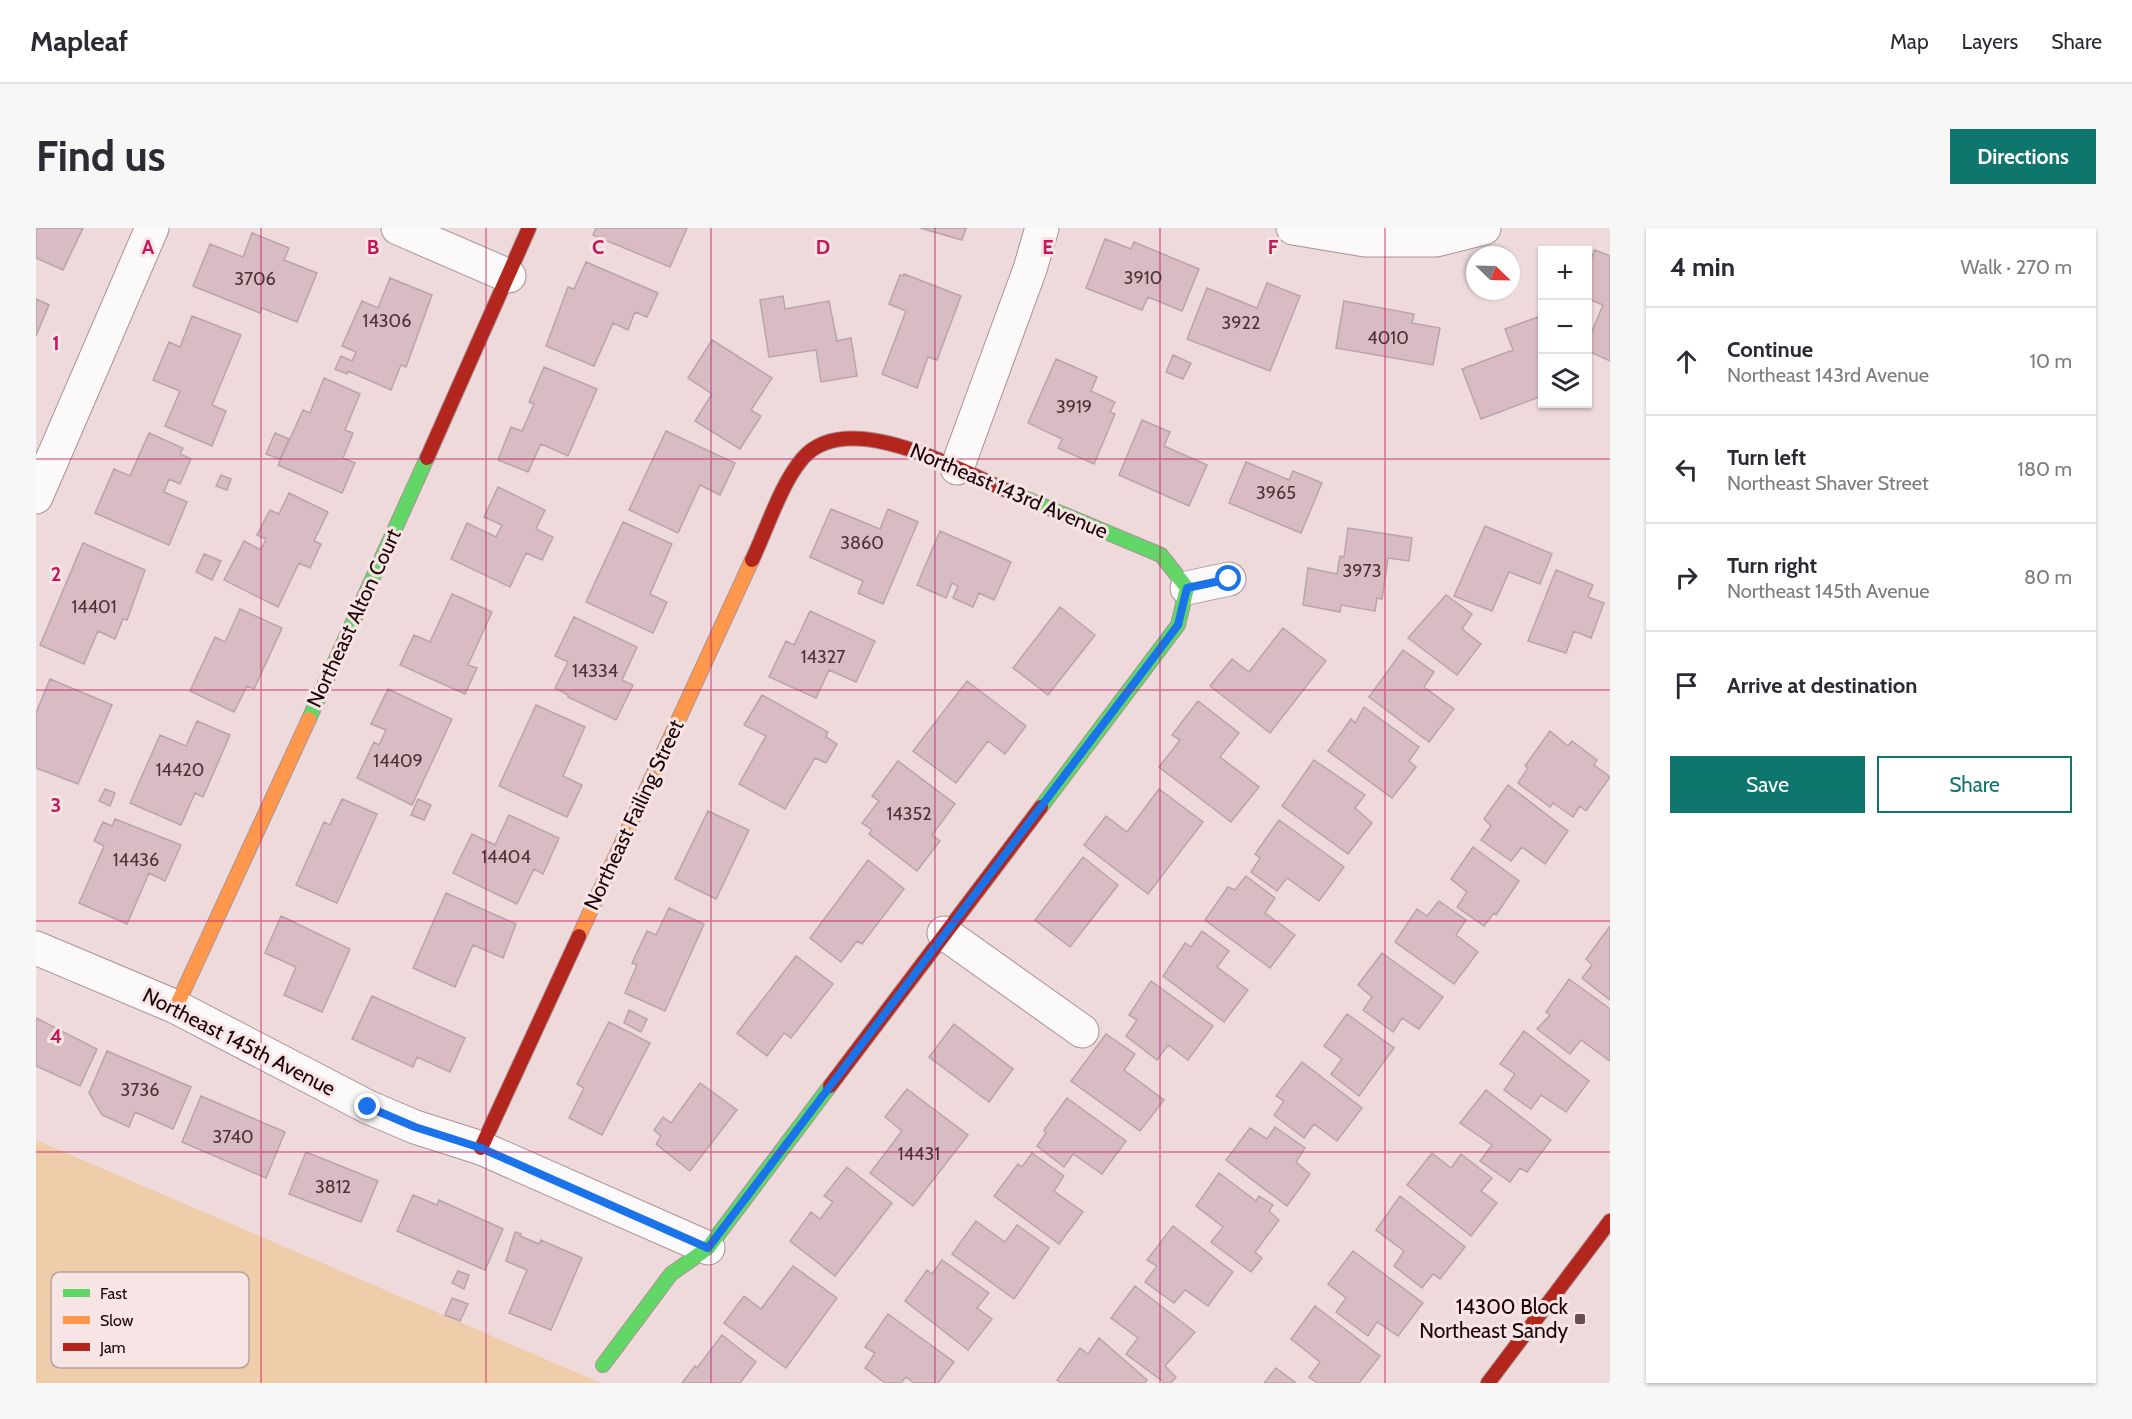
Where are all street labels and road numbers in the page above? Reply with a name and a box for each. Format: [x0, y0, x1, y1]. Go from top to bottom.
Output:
street label: Northeast 143rd Avenue [907, 438, 1112, 544]
street label: Northeast Alton Court [301, 525, 406, 711]
street label: Northeast Failing Street [578, 716, 689, 914]
street label: Northeast 145th Avenue [139, 982, 340, 1101]

